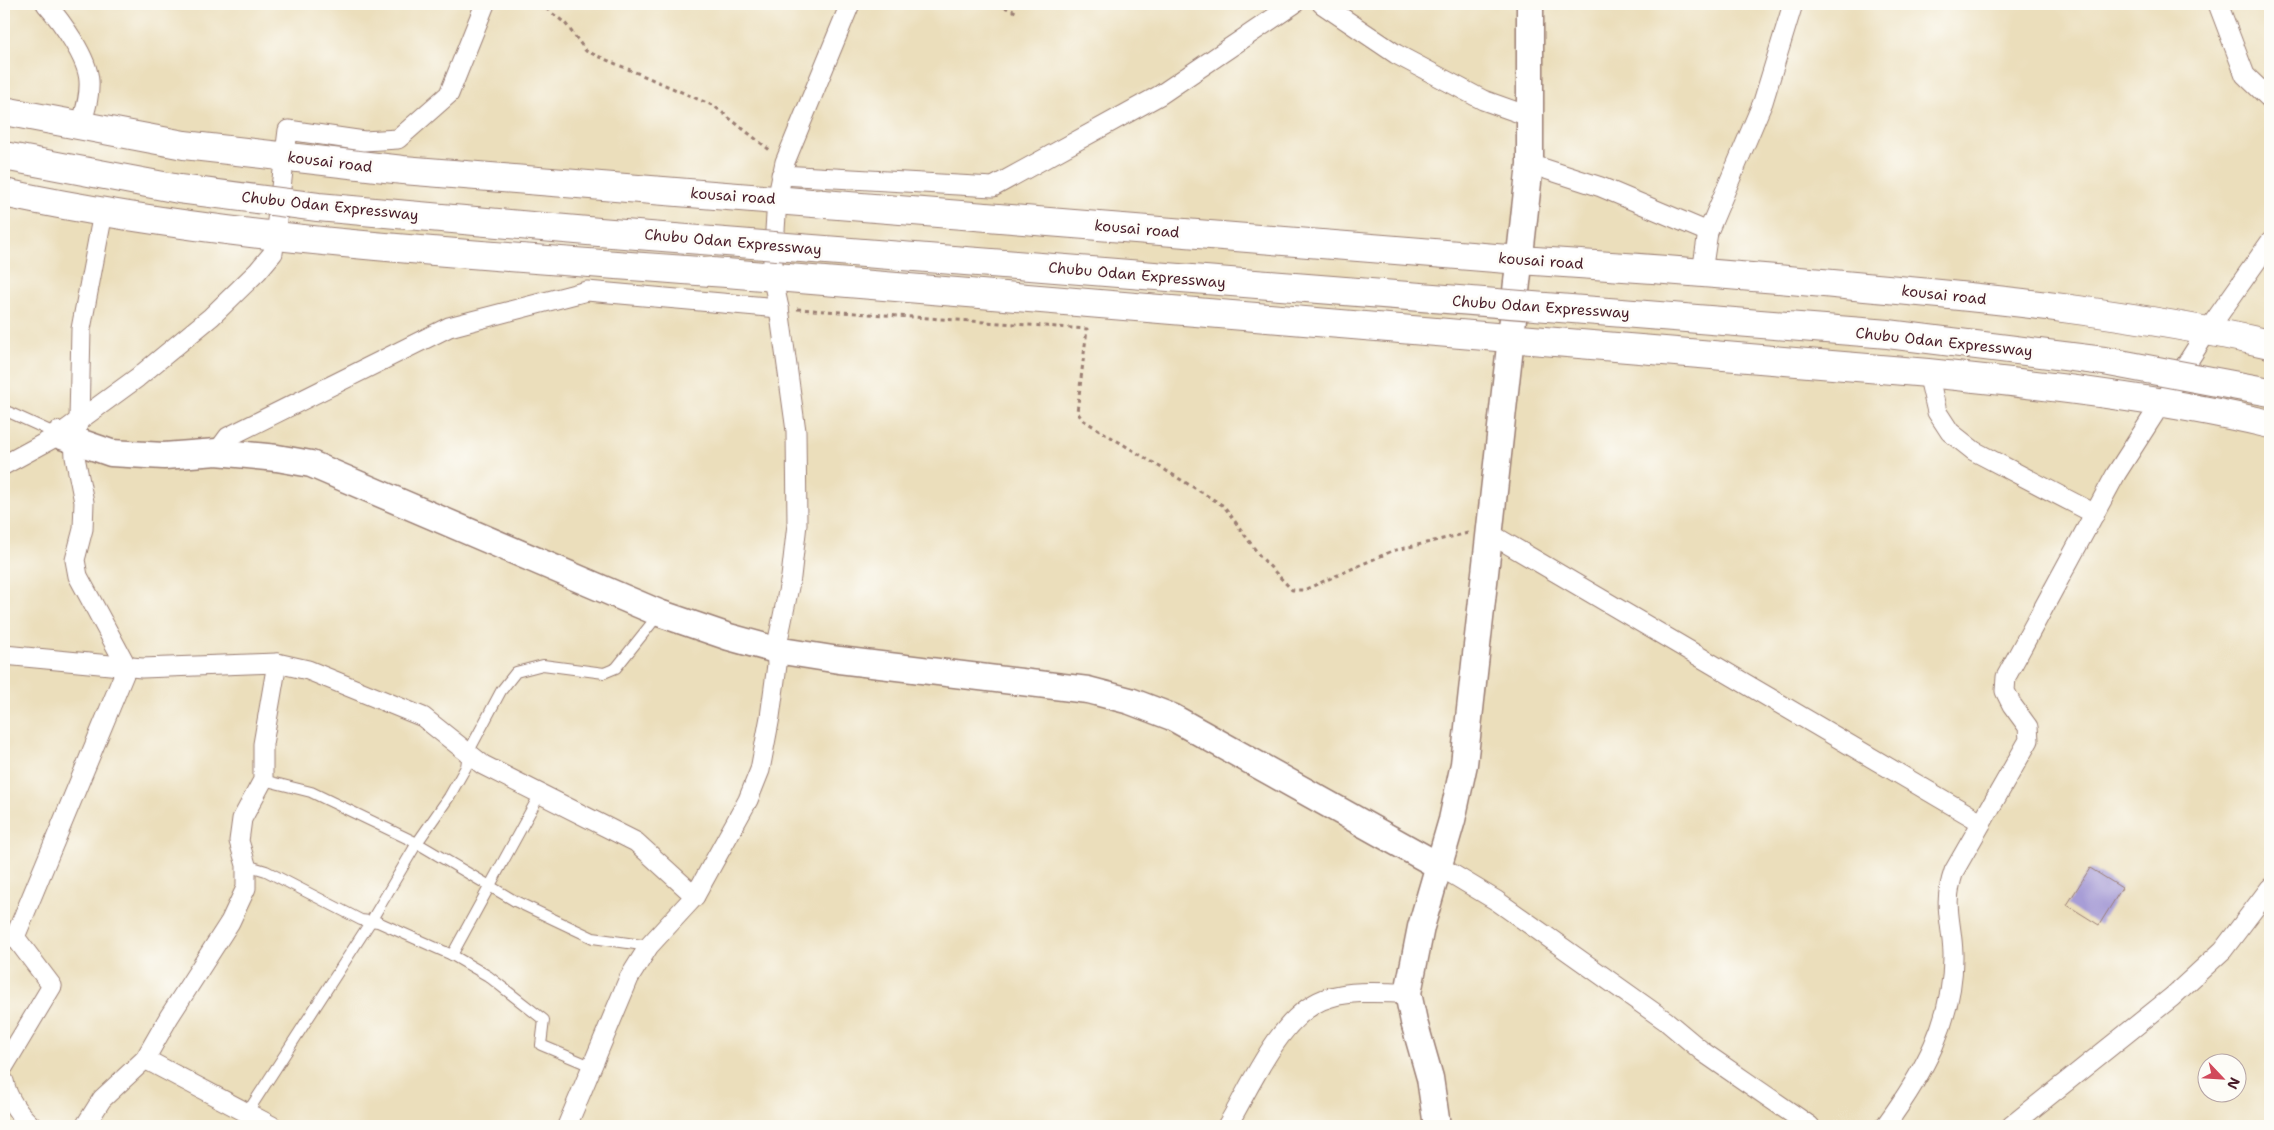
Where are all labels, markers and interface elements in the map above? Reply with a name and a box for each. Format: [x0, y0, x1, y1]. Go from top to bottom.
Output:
street label: kousai road [286, 147, 374, 177]
street label: kousai road [690, 183, 777, 209]
street label: Chubu Odan Expressway [240, 187, 420, 225]
street label: kousai road [1094, 215, 1181, 243]
street label: Chubu Odan Expressway [643, 224, 823, 260]
street label: kousai road [1498, 248, 1585, 274]
street label: Chubu Odan Expressway [1047, 257, 1227, 293]
street label: kousai road [1901, 281, 1988, 309]
street label: Chubu Odan Expressway [1451, 291, 1631, 323]
street label: Chubu Odan Expressway [1854, 323, 2034, 361]
north arrow [2196, 1052, 2246, 1102]
text: N [2223, 1075, 2244, 1092]

